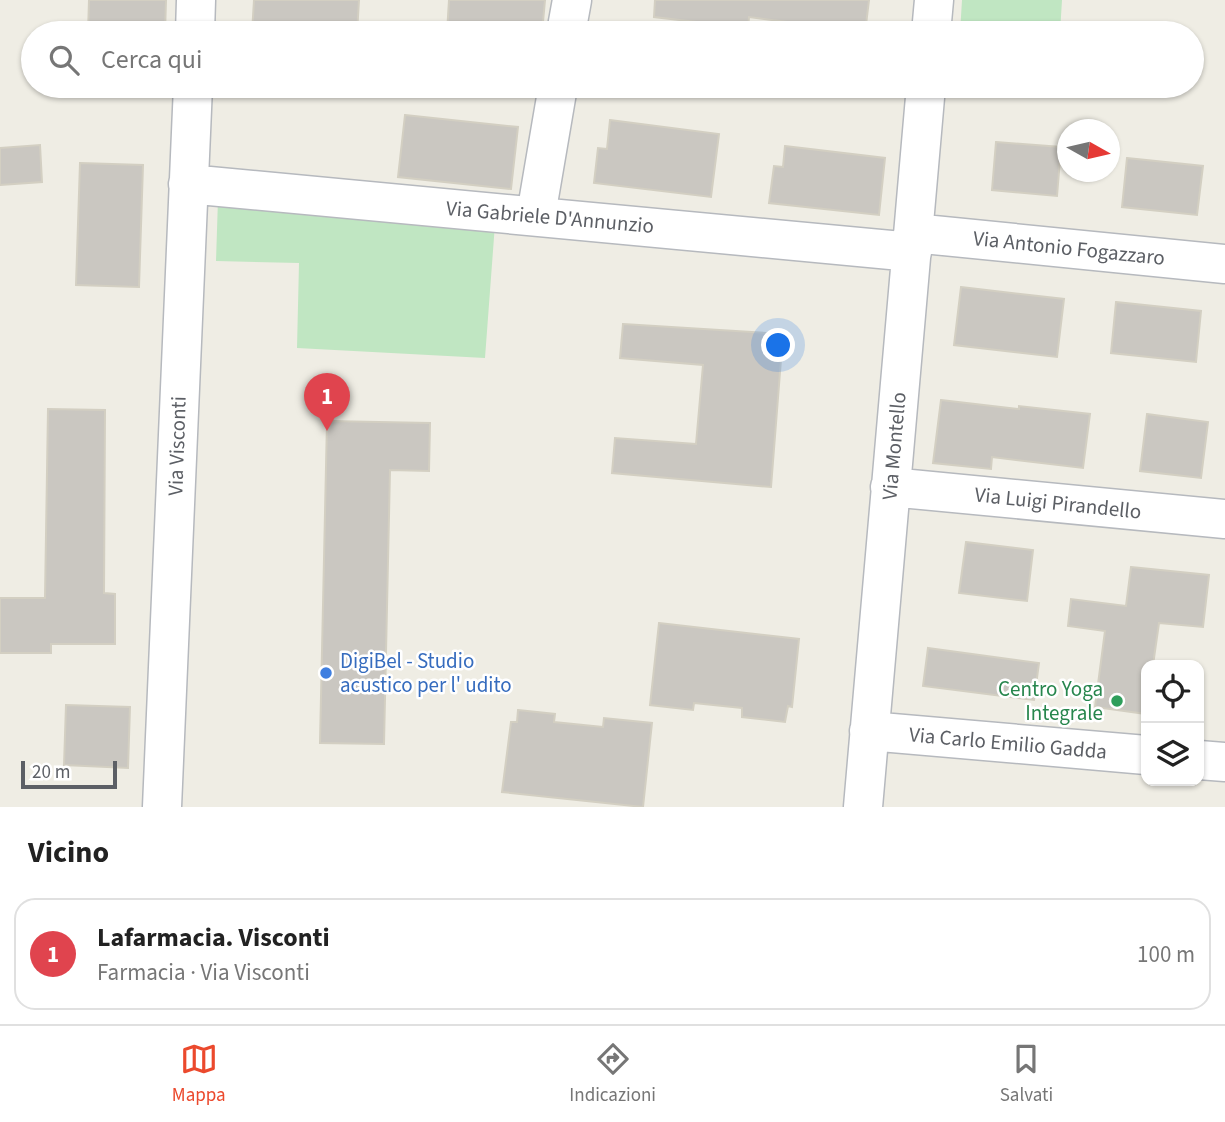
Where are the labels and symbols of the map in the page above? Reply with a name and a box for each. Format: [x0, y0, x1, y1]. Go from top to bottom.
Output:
north arrow [1057, 119, 1120, 182]
street label: Via Gabriele D'Annunzio [445, 193, 655, 241]
street label: Via Antonio Fogazzaro [972, 223, 1166, 273]
your location [761, 328, 795, 362]
pin: 1 [304, 373, 350, 431]
street label: Via Montello [874, 391, 914, 501]
street label: Via Visconti [160, 396, 194, 496]
street label: Via Luigi Pirandello [973, 479, 1143, 527]
place label: DigiBel - Studio acustico per l' udito [340, 646, 512, 700]
marker: DigiBel - Studio acustico per l' udito [318, 665, 334, 681]
place label: Centro Yoga Integrale [998, 674, 1103, 728]
marker: Centro Yoga Integrale [1109, 693, 1125, 709]
street label: Via Carlo Emilio Gadda [908, 719, 1108, 767]
scale bar [21, 758, 117, 790]

